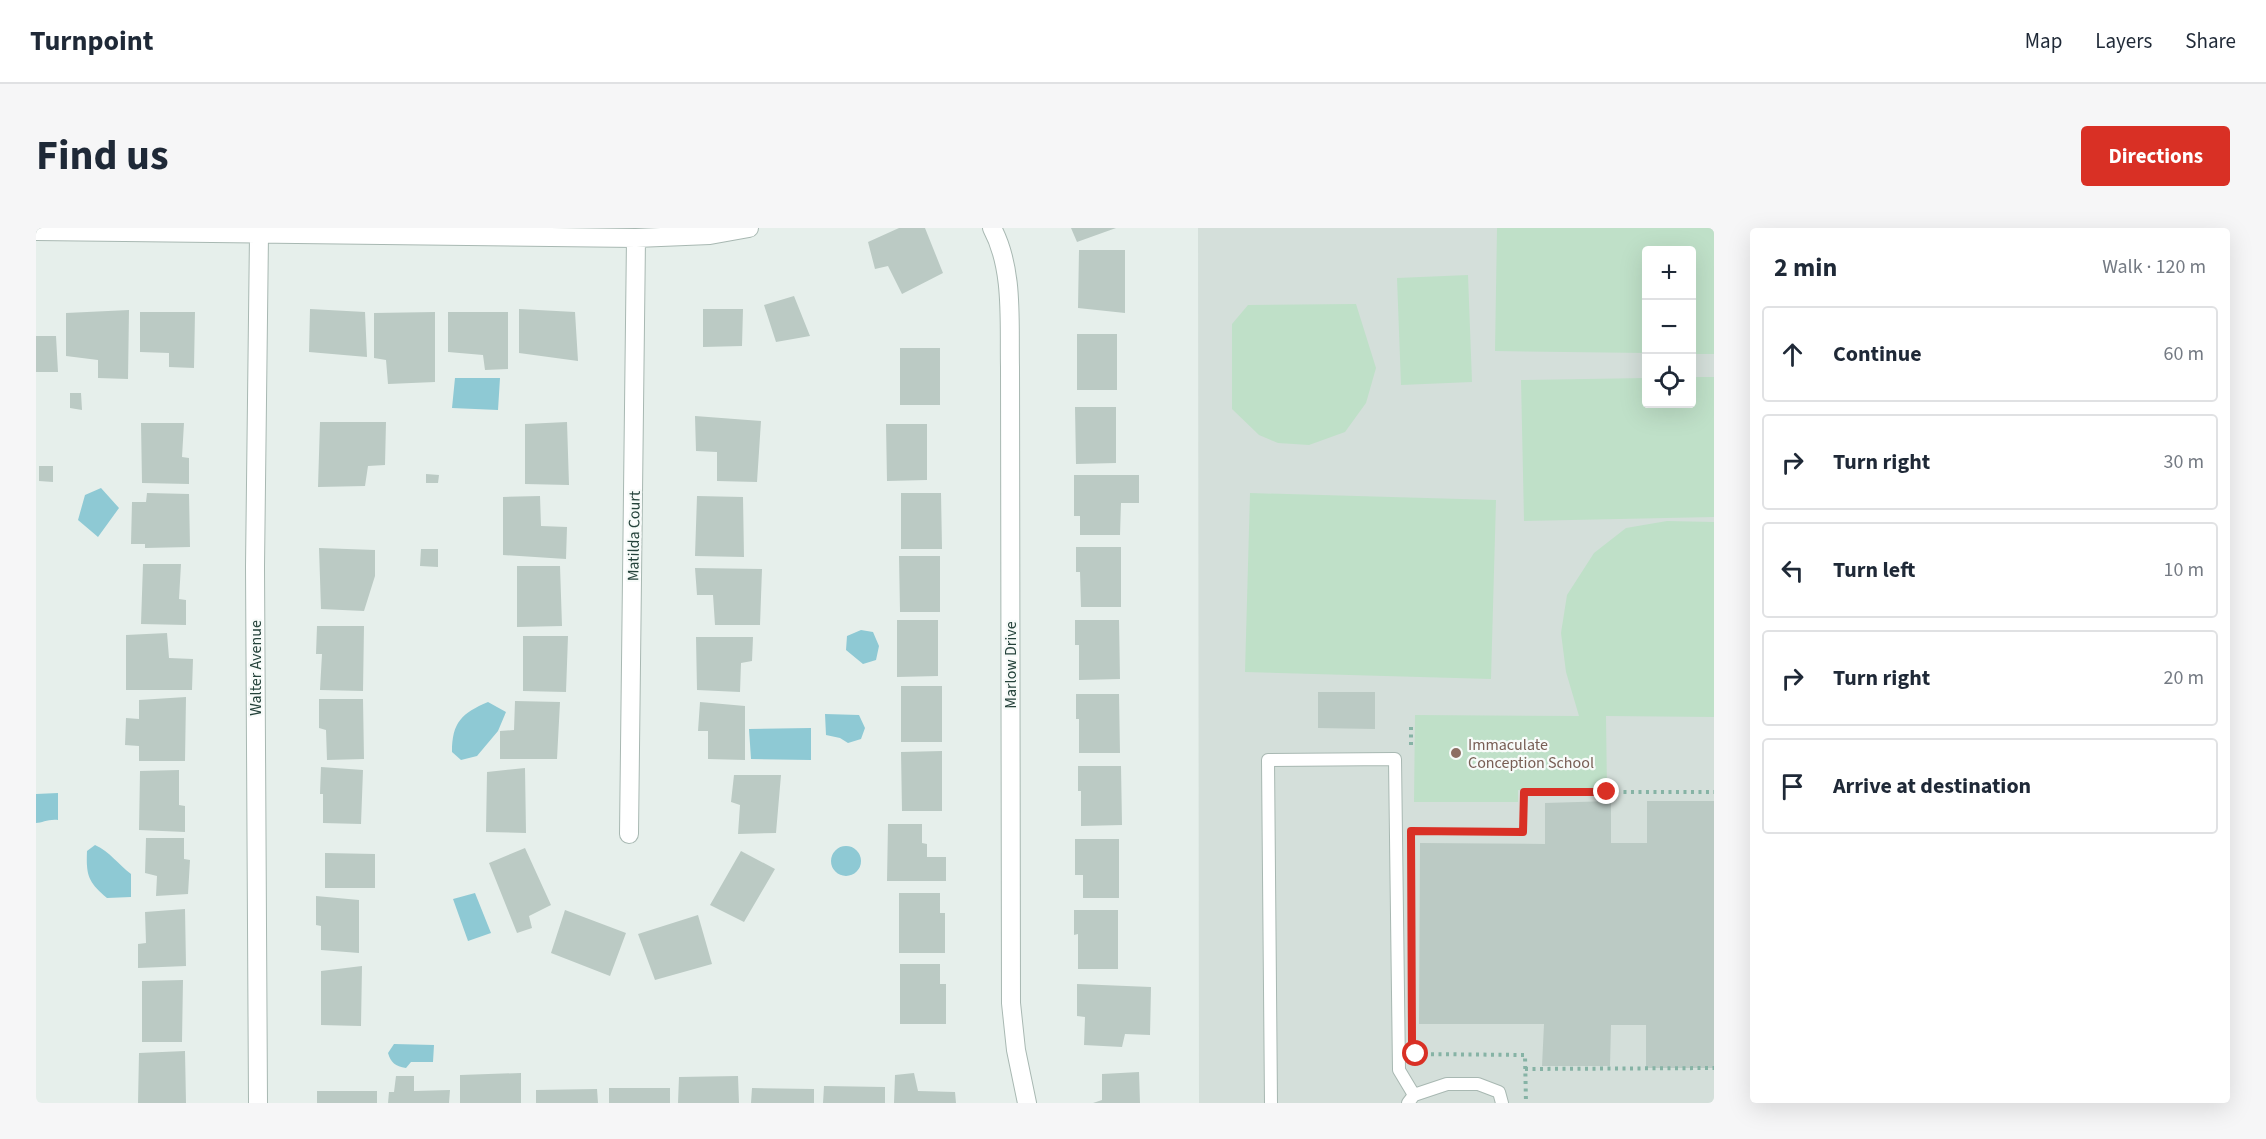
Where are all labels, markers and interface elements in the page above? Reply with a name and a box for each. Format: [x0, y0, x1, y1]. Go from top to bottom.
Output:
text: Turnpoint [30, 21, 154, 61]
text: Map [2025, 26, 2062, 56]
text: Layers [2095, 26, 2152, 56]
text: Share [2185, 26, 2236, 56]
text: Find us [36, 126, 169, 186]
button: Directions [2081, 126, 2230, 186]
map controls [1642, 246, 1696, 408]
button: + [1642, 246, 1696, 300]
text: 2 min [1774, 249, 1837, 286]
text: Walk · 120 m [2102, 253, 2206, 281]
button: − [1642, 300, 1696, 354]
icon: ahead [1776, 338, 1809, 371]
text: Continue [1833, 338, 1922, 370]
text: 60 m [2164, 340, 2204, 368]
button: locate [1642, 354, 1696, 408]
icon: right [1776, 446, 1809, 479]
text: Turn right [1833, 446, 1930, 478]
text: 30 m [2164, 448, 2204, 476]
street label: Matilda Court [622, 490, 646, 581]
icon: left [1776, 554, 1809, 587]
text: Turn left [1833, 554, 1915, 586]
text: 10 m [2164, 556, 2204, 584]
street label: Walter Avenue [245, 620, 267, 716]
street label: Marlow Drive [1000, 621, 1022, 709]
icon: right [1776, 662, 1809, 695]
text: Turn right [1833, 662, 1930, 694]
text: 20 m [2164, 664, 2204, 692]
place label: Immaculate Conception School [1468, 734, 1594, 774]
marker: Immaculate Conception School [1449, 746, 1463, 760]
icon: arrive [1776, 770, 1809, 803]
text: Arrive at destination [1833, 770, 2031, 802]
route end [1593, 778, 1619, 804]
route start [1402, 1040, 1428, 1066]

